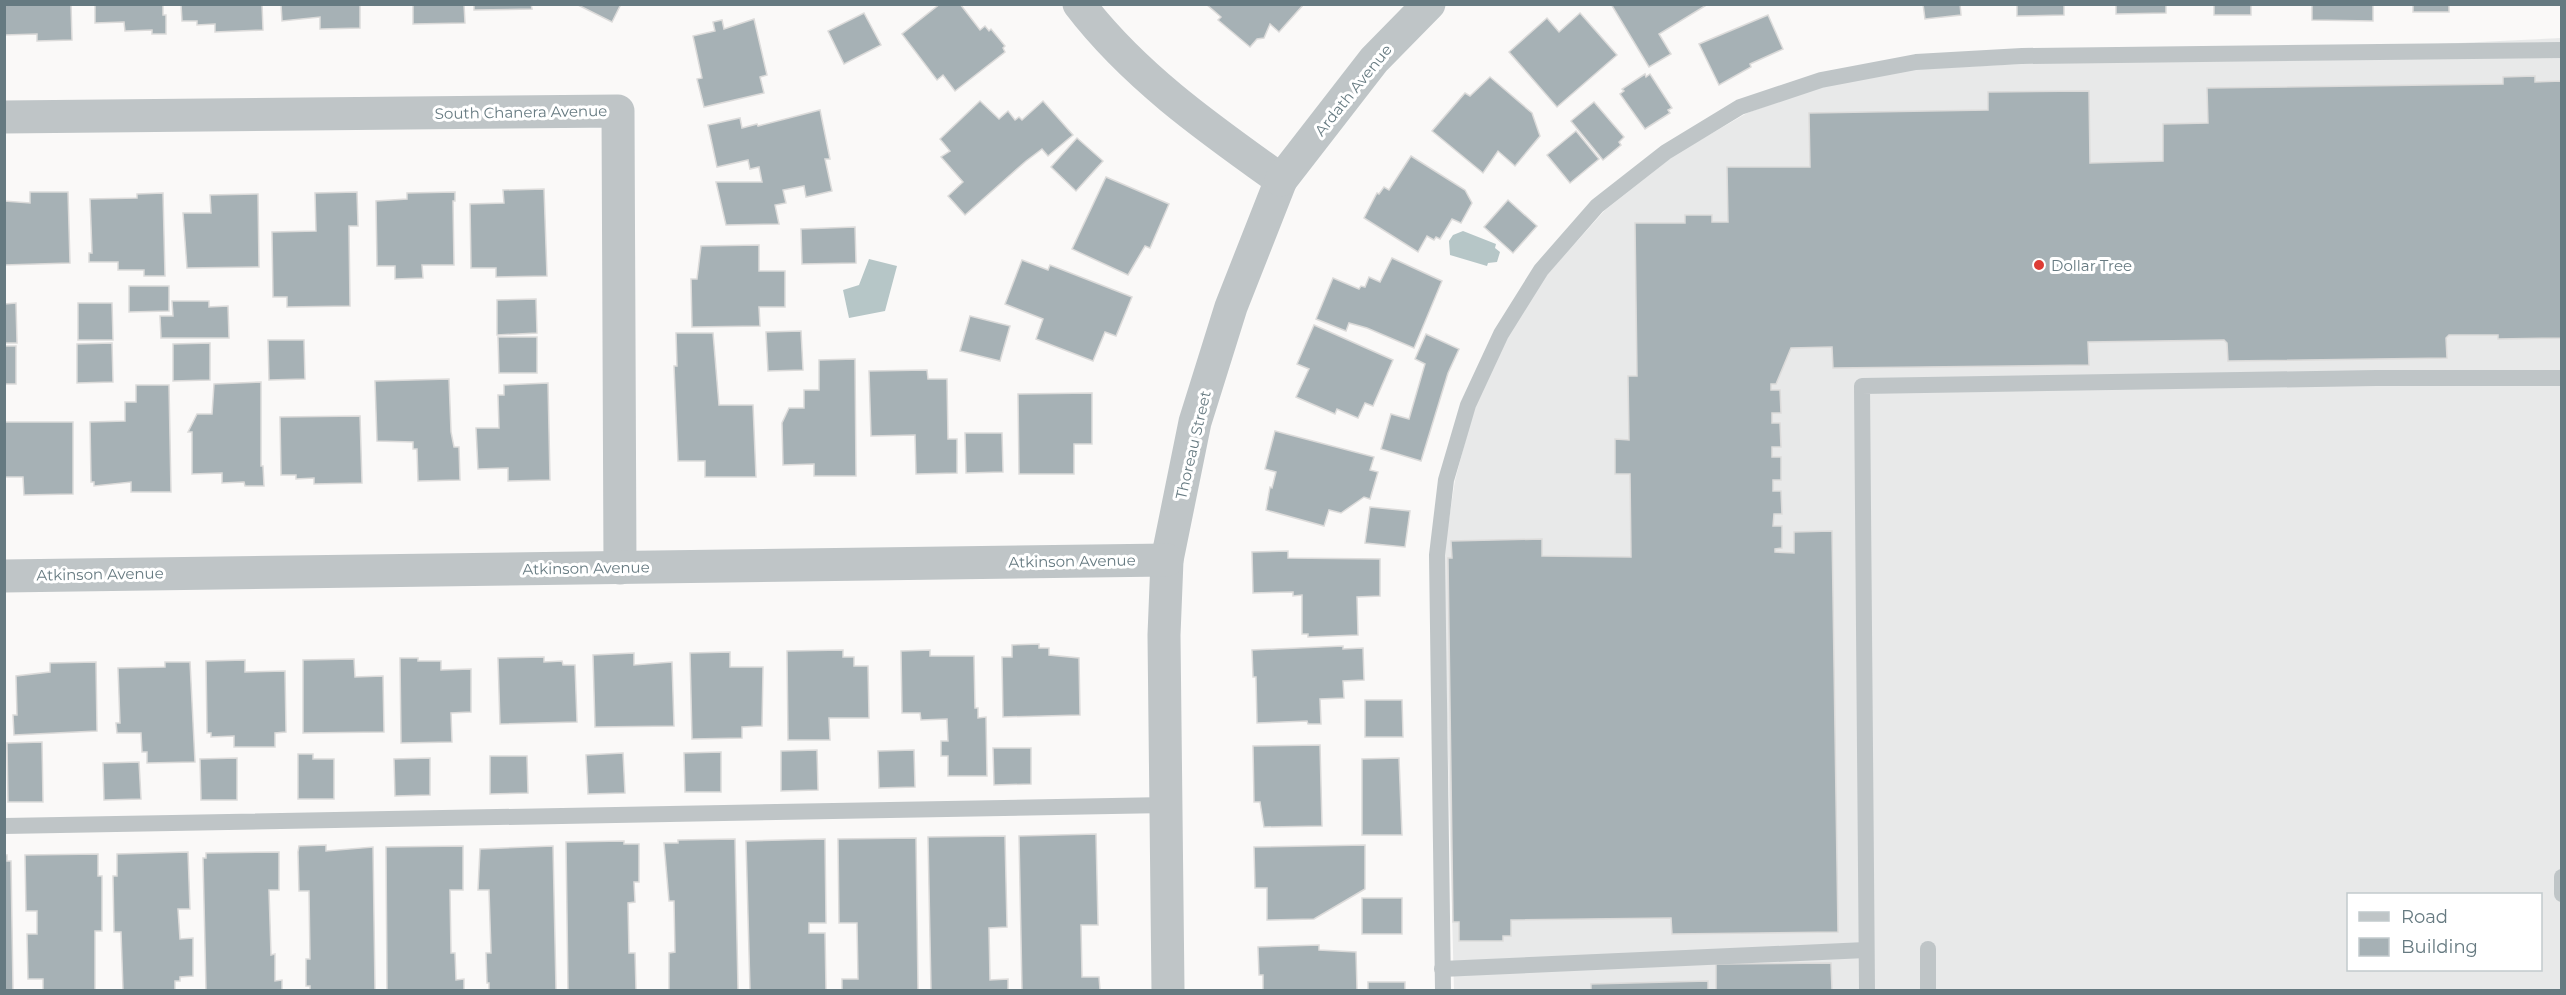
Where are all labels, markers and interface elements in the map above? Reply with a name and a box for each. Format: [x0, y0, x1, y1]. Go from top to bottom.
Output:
street label: Ardath Avenue [1310, 40, 1396, 140]
street label: South Chanera Avenue [435, 101, 607, 123]
place label: Dollar Tree [2051, 256, 2132, 275]
marker: Dollar Tree [2032, 258, 2046, 272]
street label: Thoreau Street [1171, 389, 1215, 501]
street label: Atkinson Avenue [1008, 550, 1136, 572]
street label: Atkinson Avenue [522, 557, 650, 579]
street label: Atkinson Avenue [36, 563, 164, 585]
legend [2347, 893, 2542, 971]
text: Road [2401, 906, 2448, 928]
text: Building [2401, 936, 2478, 958]

